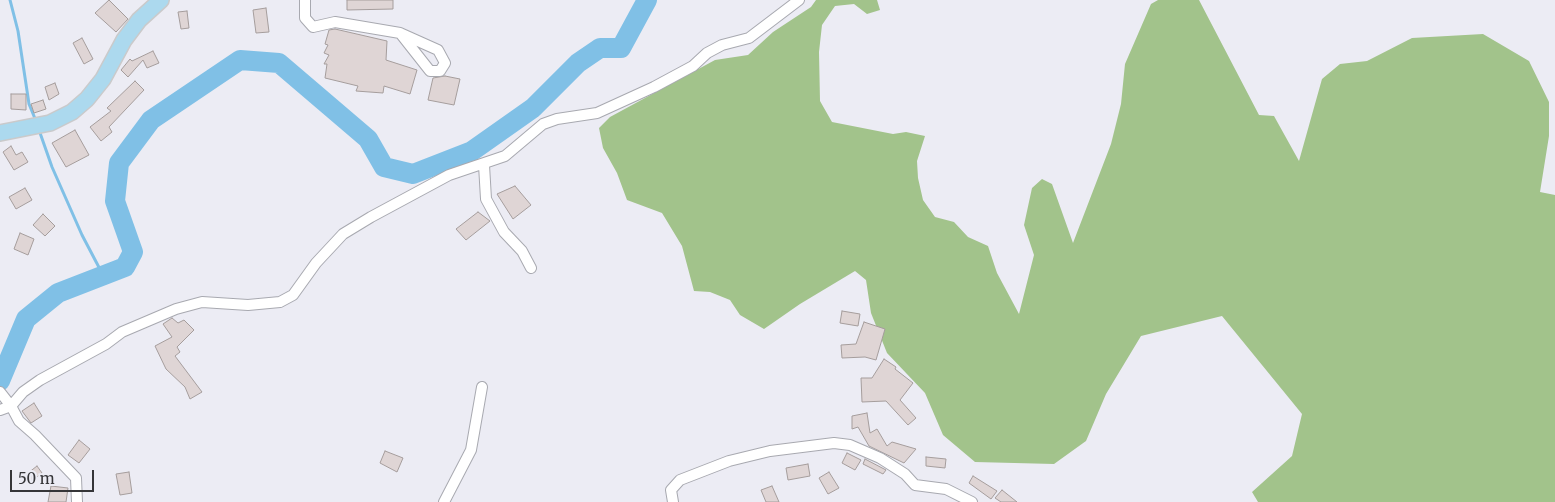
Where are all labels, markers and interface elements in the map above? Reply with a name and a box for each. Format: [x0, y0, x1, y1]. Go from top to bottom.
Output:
scale bar [12, 460, 96, 492]
text: 50 m [18, 469, 55, 488]

